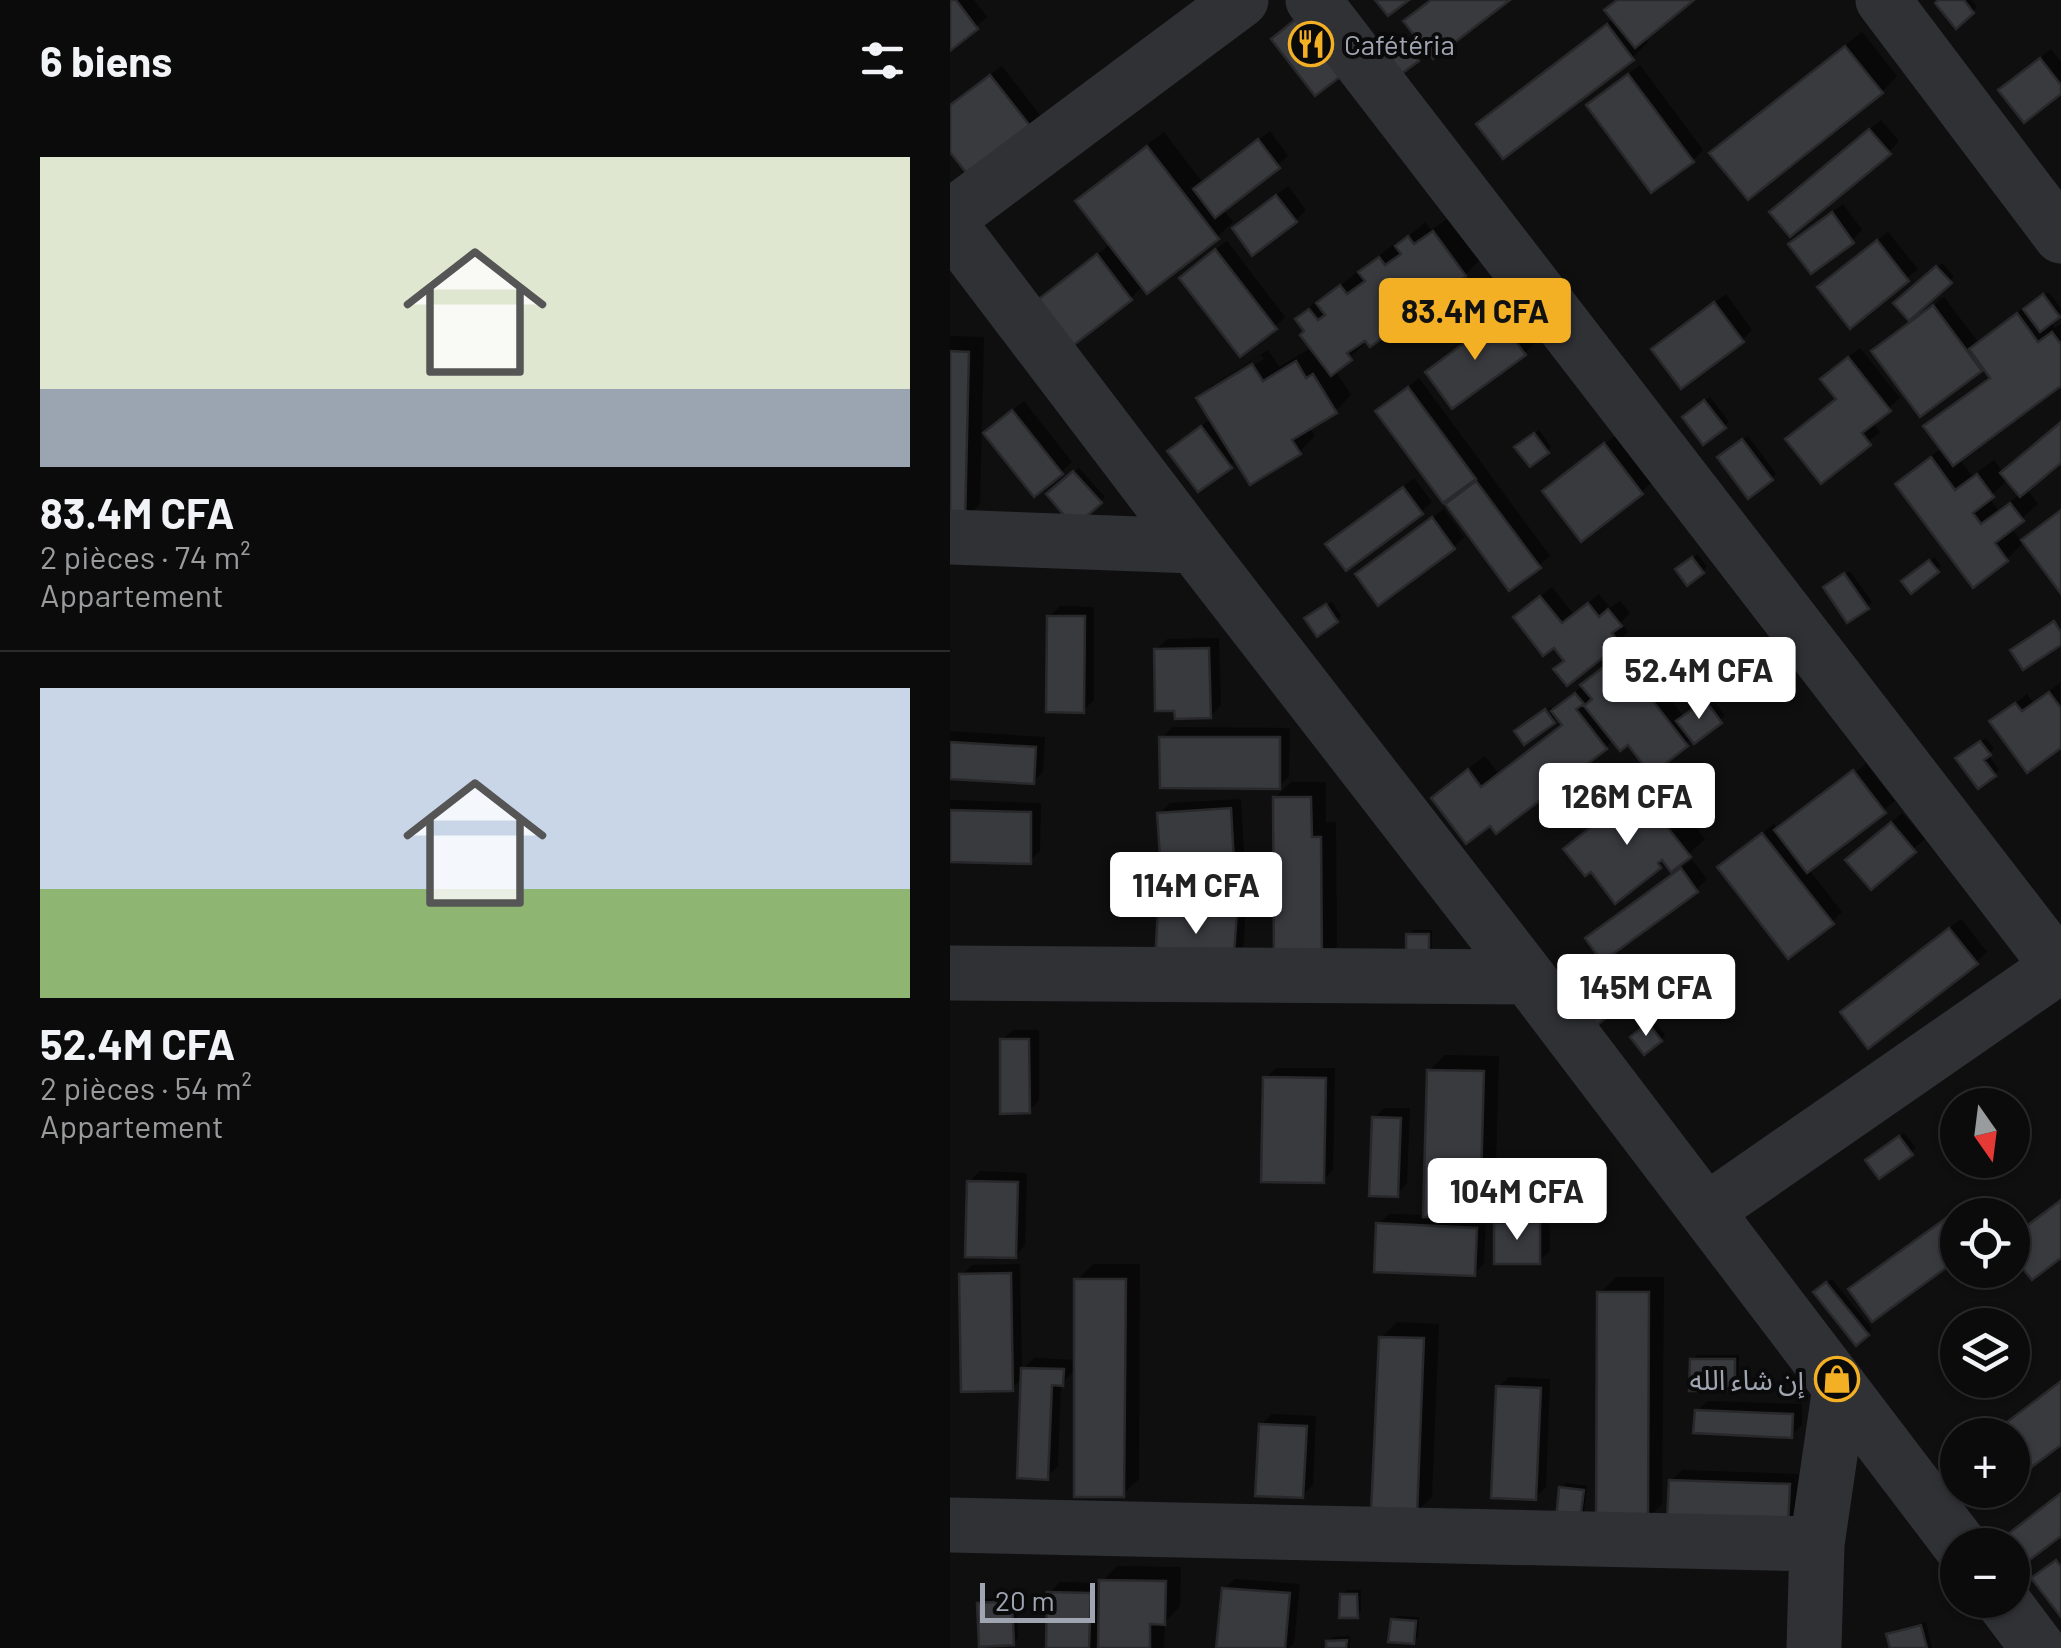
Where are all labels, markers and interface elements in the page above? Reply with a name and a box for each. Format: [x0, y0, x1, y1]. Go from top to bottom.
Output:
restaurant icon: Cafétéria [1288, 21, 1334, 67]
place label: Cafétéria [1344, 27, 1455, 61]
icon: filters [855, 33, 910, 88]
text: 6 biens [40, 35, 172, 85]
icon: home [385, 222, 565, 402]
pin: 83.4M CFA [1361, 278, 1589, 363]
text: 83.4M CFA [1401, 291, 1549, 329]
text: 83.4M CFA [40, 487, 235, 537]
text: 2 pièces · 74 m² [40, 537, 251, 575]
text: Appartement [40, 575, 224, 613]
pin: 52.4M CFA [1585, 637, 1813, 722]
text: 52.4M CFA [1625, 650, 1773, 688]
icon: home [385, 753, 565, 933]
pin: 126M CFA [1524, 763, 1730, 848]
text: 126M CFA [1561, 776, 1693, 814]
pin: 114M CFA [1093, 852, 1299, 937]
text: 114M CFA [1132, 865, 1260, 903]
pin: 145M CFA [1543, 954, 1749, 1039]
text: 145M CFA [1579, 967, 1713, 1005]
text: 52.4M CFA [40, 1018, 235, 1068]
text: 2 pièces · 54 m² [40, 1068, 252, 1106]
north arrow [1940, 1088, 2030, 1178]
map controls [1940, 1088, 2030, 1618]
text: Appartement [40, 1106, 224, 1144]
pin: 104M CFA [1414, 1158, 1620, 1243]
text: 104M CFA [1450, 1171, 1584, 1209]
button: locate [1940, 1198, 2030, 1288]
button: layers [1940, 1308, 2030, 1398]
shop icon: إن شاء الله [1814, 1356, 1860, 1402]
place label: إن شاء الله [1689, 1362, 1805, 1399]
button: + [1940, 1418, 2030, 1508]
button: − [1940, 1528, 2030, 1618]
scale bar [980, 1578, 1095, 1622]
text: 20 m [995, 1583, 1055, 1617]

